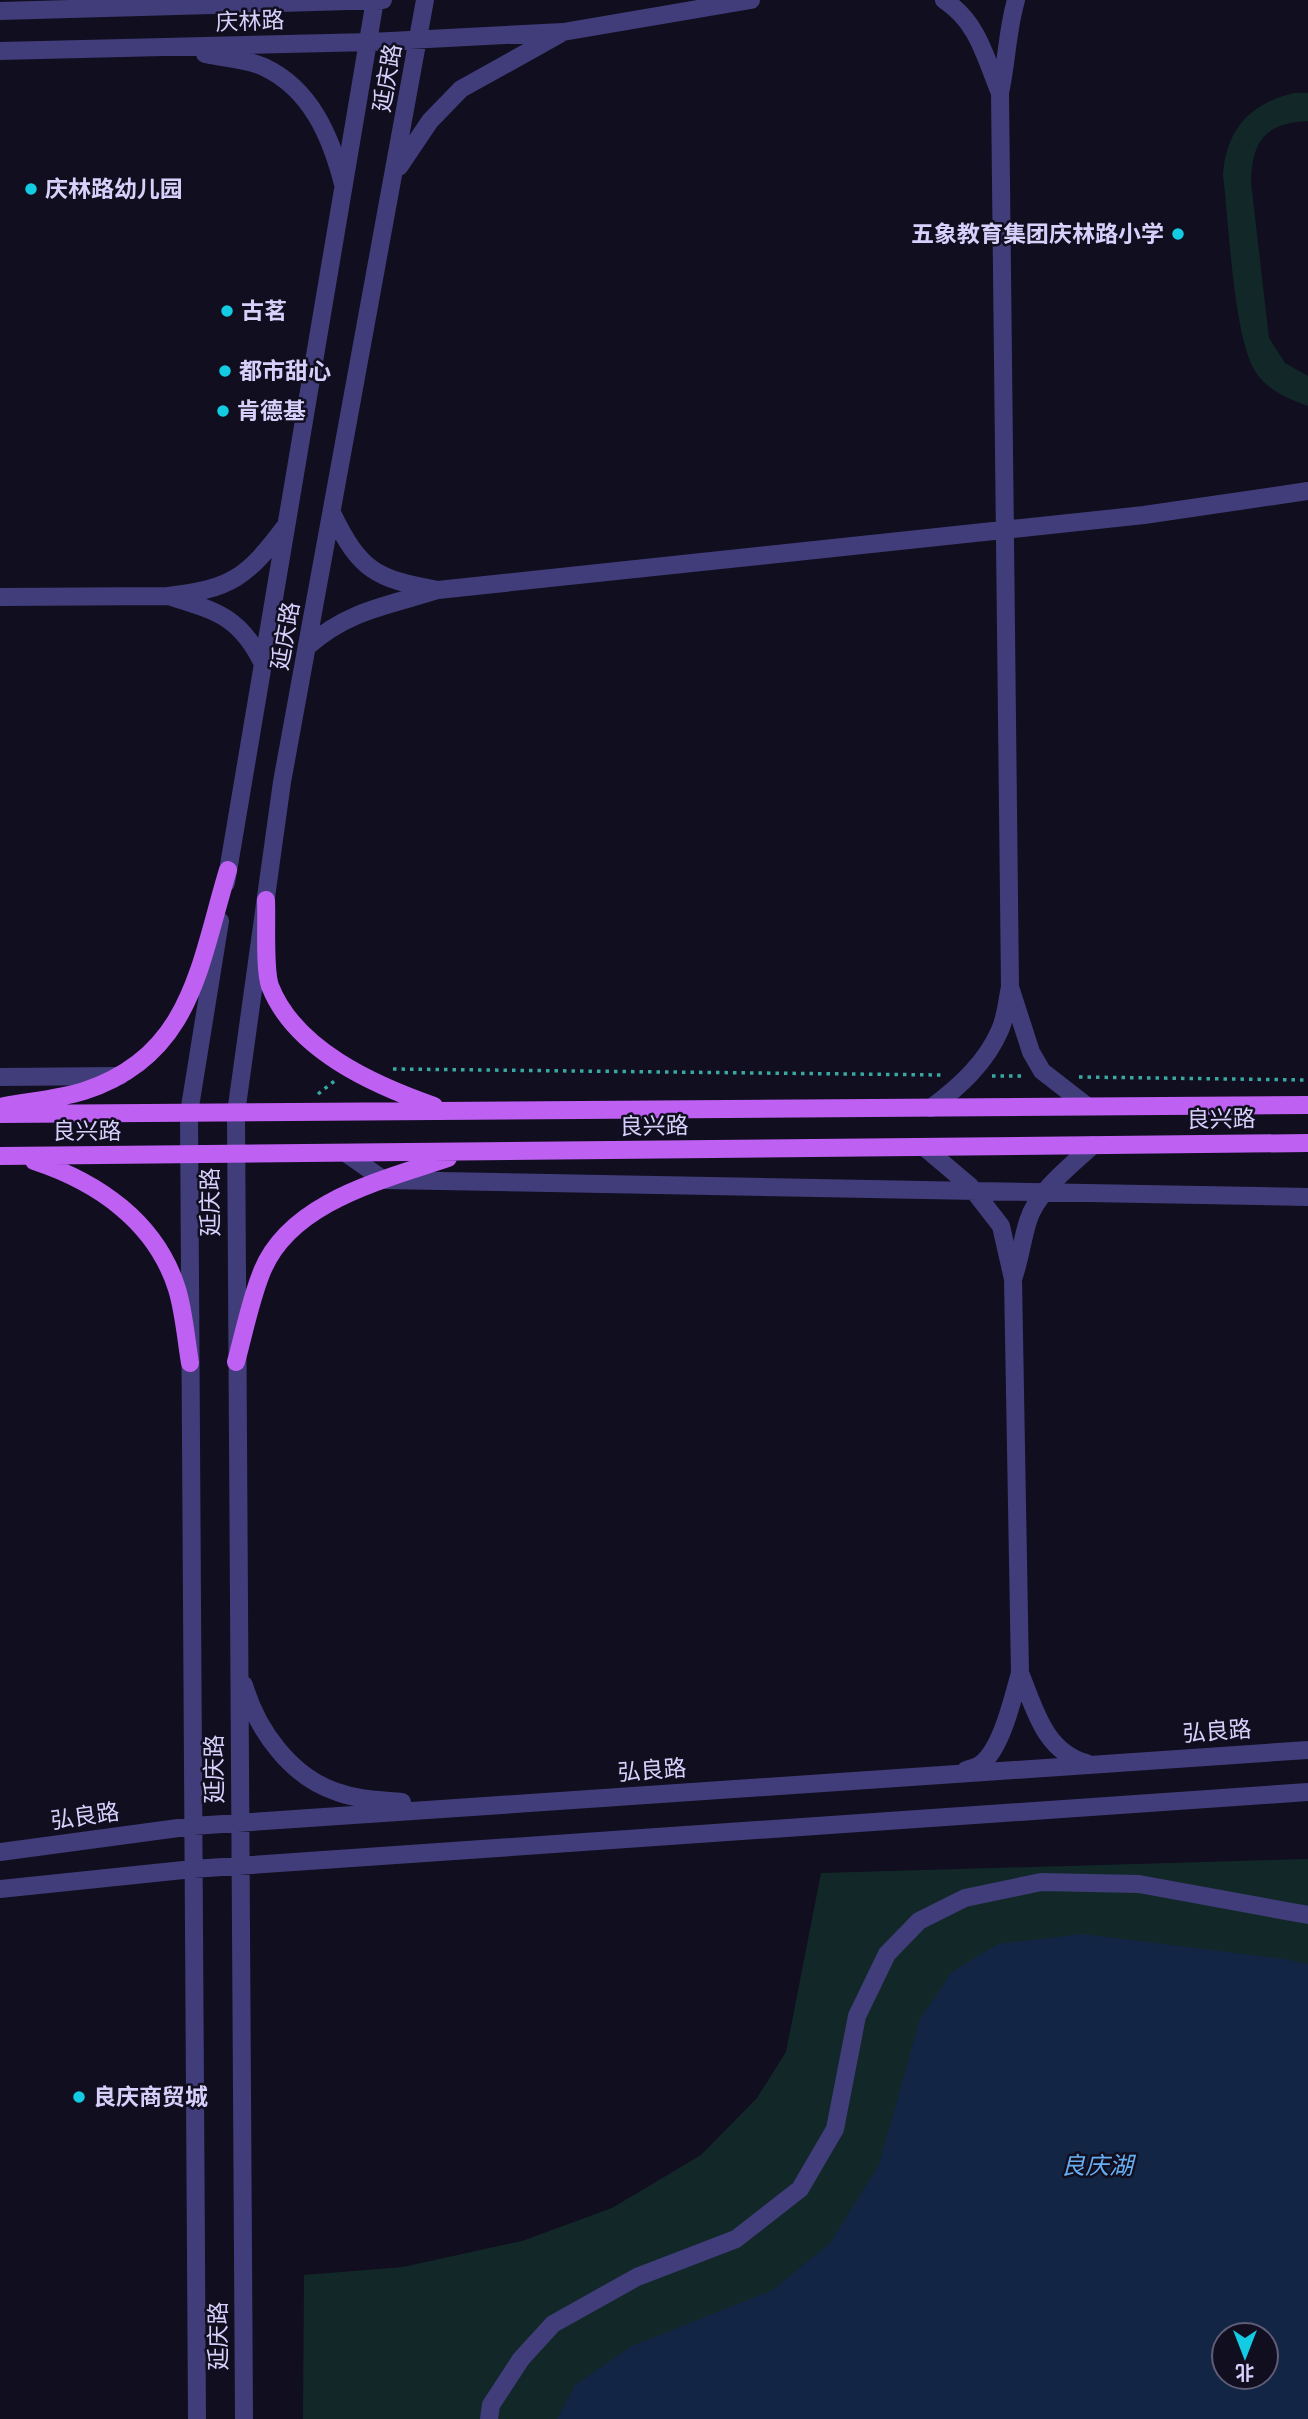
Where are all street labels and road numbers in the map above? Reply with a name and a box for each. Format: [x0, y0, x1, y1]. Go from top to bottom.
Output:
street label: 庆林路 [215, 6, 285, 36]
street label: 延庆路 [367, 42, 407, 114]
street label: 延庆路 [265, 600, 305, 672]
street label: 良兴路 [1186, 1104, 1256, 1134]
street label: 良兴路 [619, 1111, 689, 1141]
street label: 良兴路 [53, 1117, 122, 1145]
street label: 延庆路 [196, 1168, 224, 1237]
street label: 弘良路 [1182, 1715, 1252, 1747]
street label: 延庆路 [200, 1735, 228, 1804]
street label: 弘良路 [617, 1754, 687, 1786]
street label: 弘良路 [49, 1797, 121, 1835]
street label: 延庆路 [204, 2302, 232, 2371]

